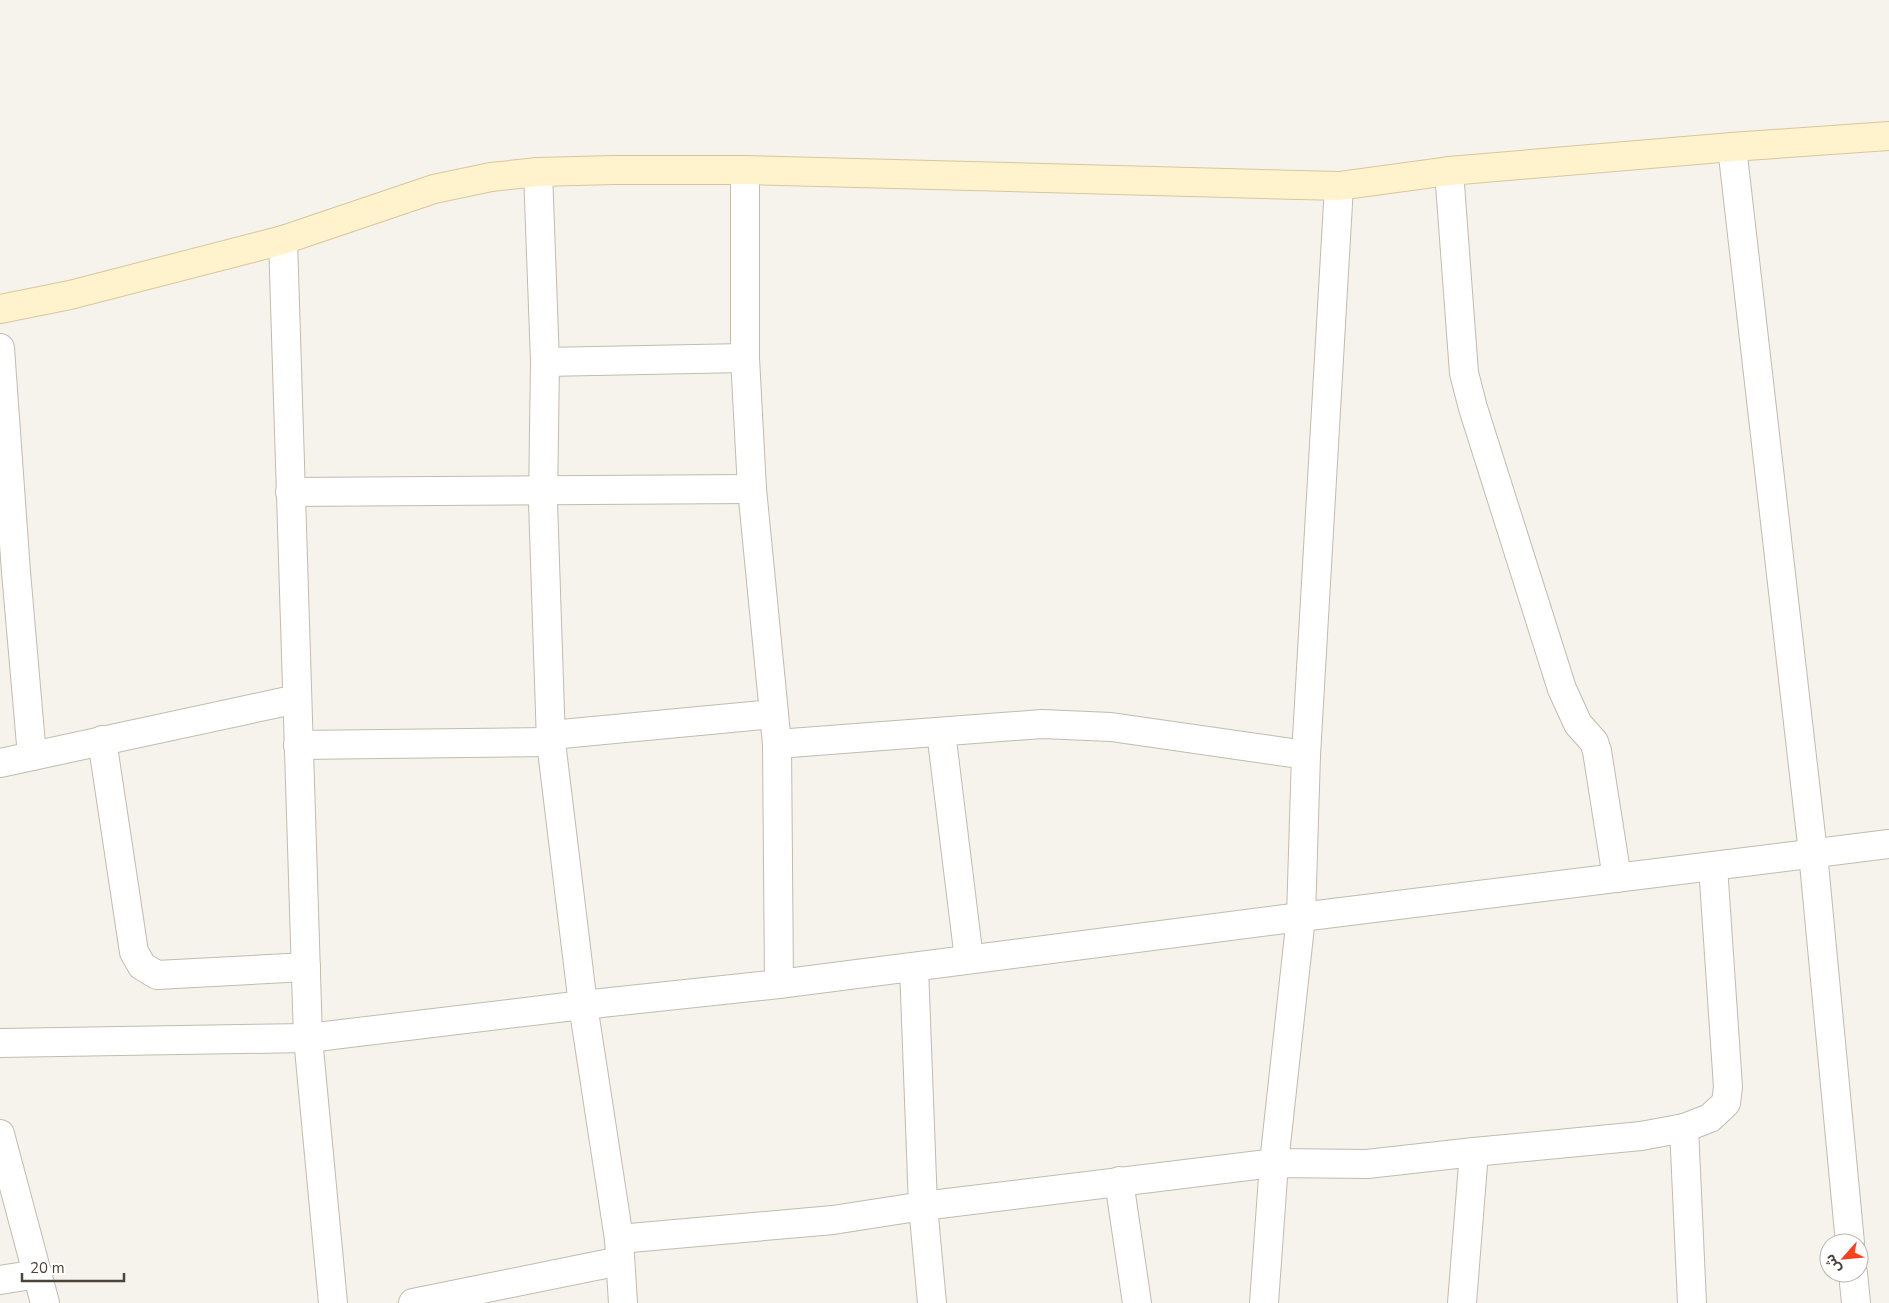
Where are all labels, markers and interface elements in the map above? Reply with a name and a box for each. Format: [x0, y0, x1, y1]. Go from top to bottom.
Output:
north arrow [1819, 1233, 1869, 1283]
scale bar [22, 1250, 125, 1282]
text: ش [1820, 1251, 1846, 1277]
text: 20 m [30, 1258, 65, 1278]

